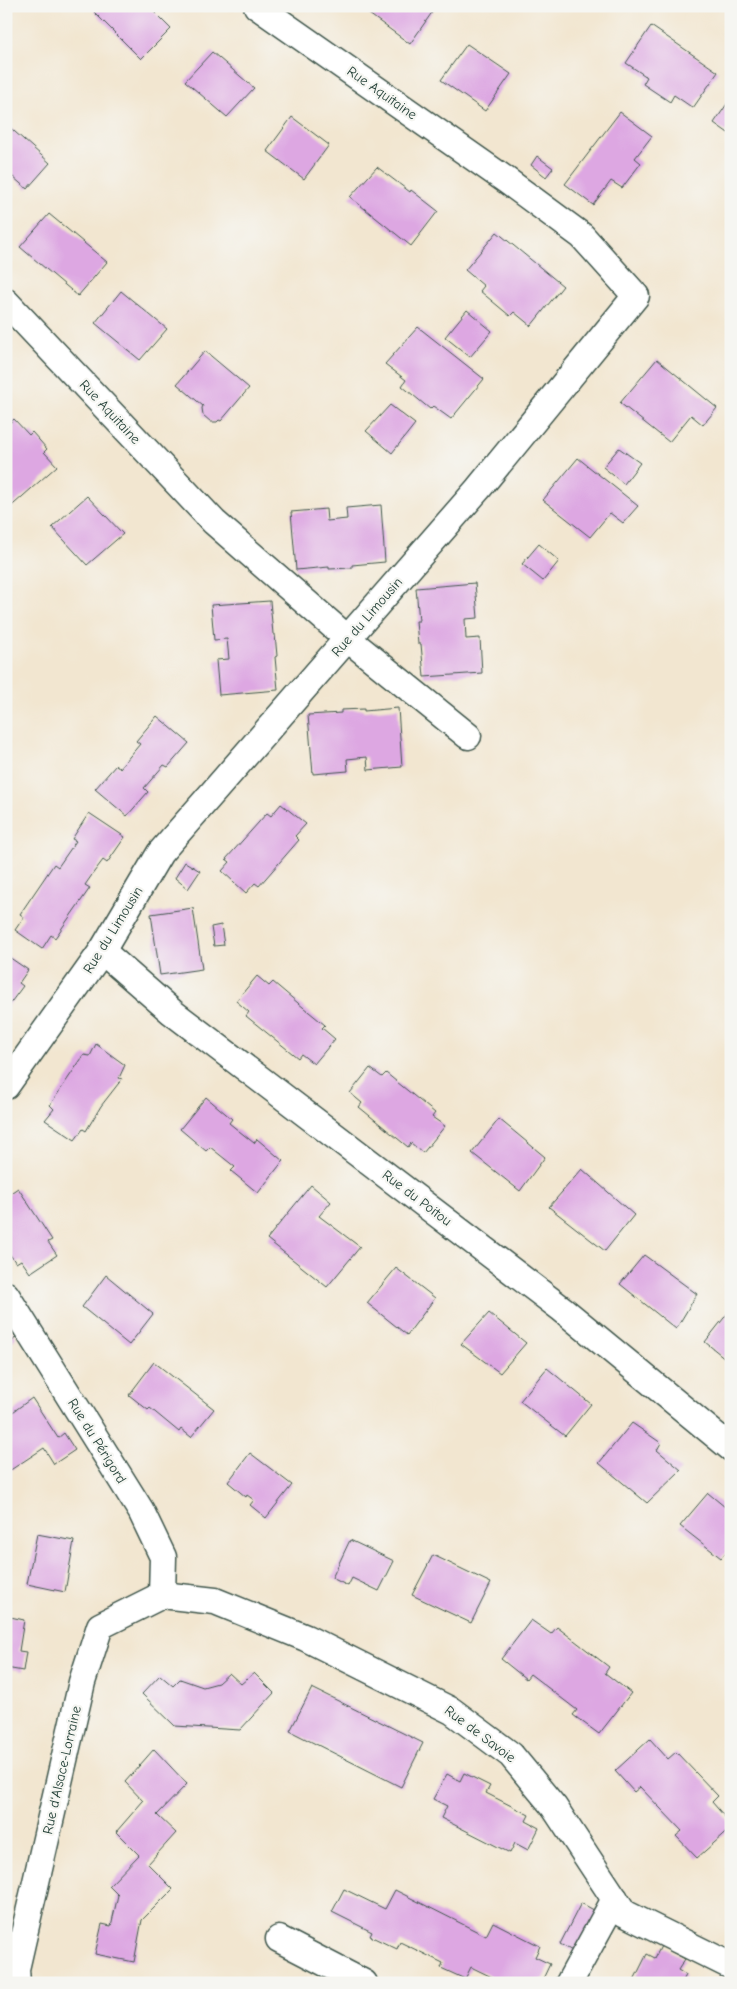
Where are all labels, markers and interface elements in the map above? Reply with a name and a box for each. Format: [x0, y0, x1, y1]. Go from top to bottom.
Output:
street label: Rue Aquitaine [344, 63, 420, 123]
street label: Rue Aquitaine [76, 376, 144, 448]
street label: Rue du Limousin [328, 574, 406, 660]
street label: Rue du Limousin [79, 883, 147, 977]
street label: Rue du Poitou [379, 1166, 455, 1230]
street label: Rue du Périgord [64, 1395, 130, 1487]
street label: Rue de Savoie [441, 1702, 519, 1766]
street label: Rue d'Alsace-Lorraine [39, 1704, 85, 1836]

